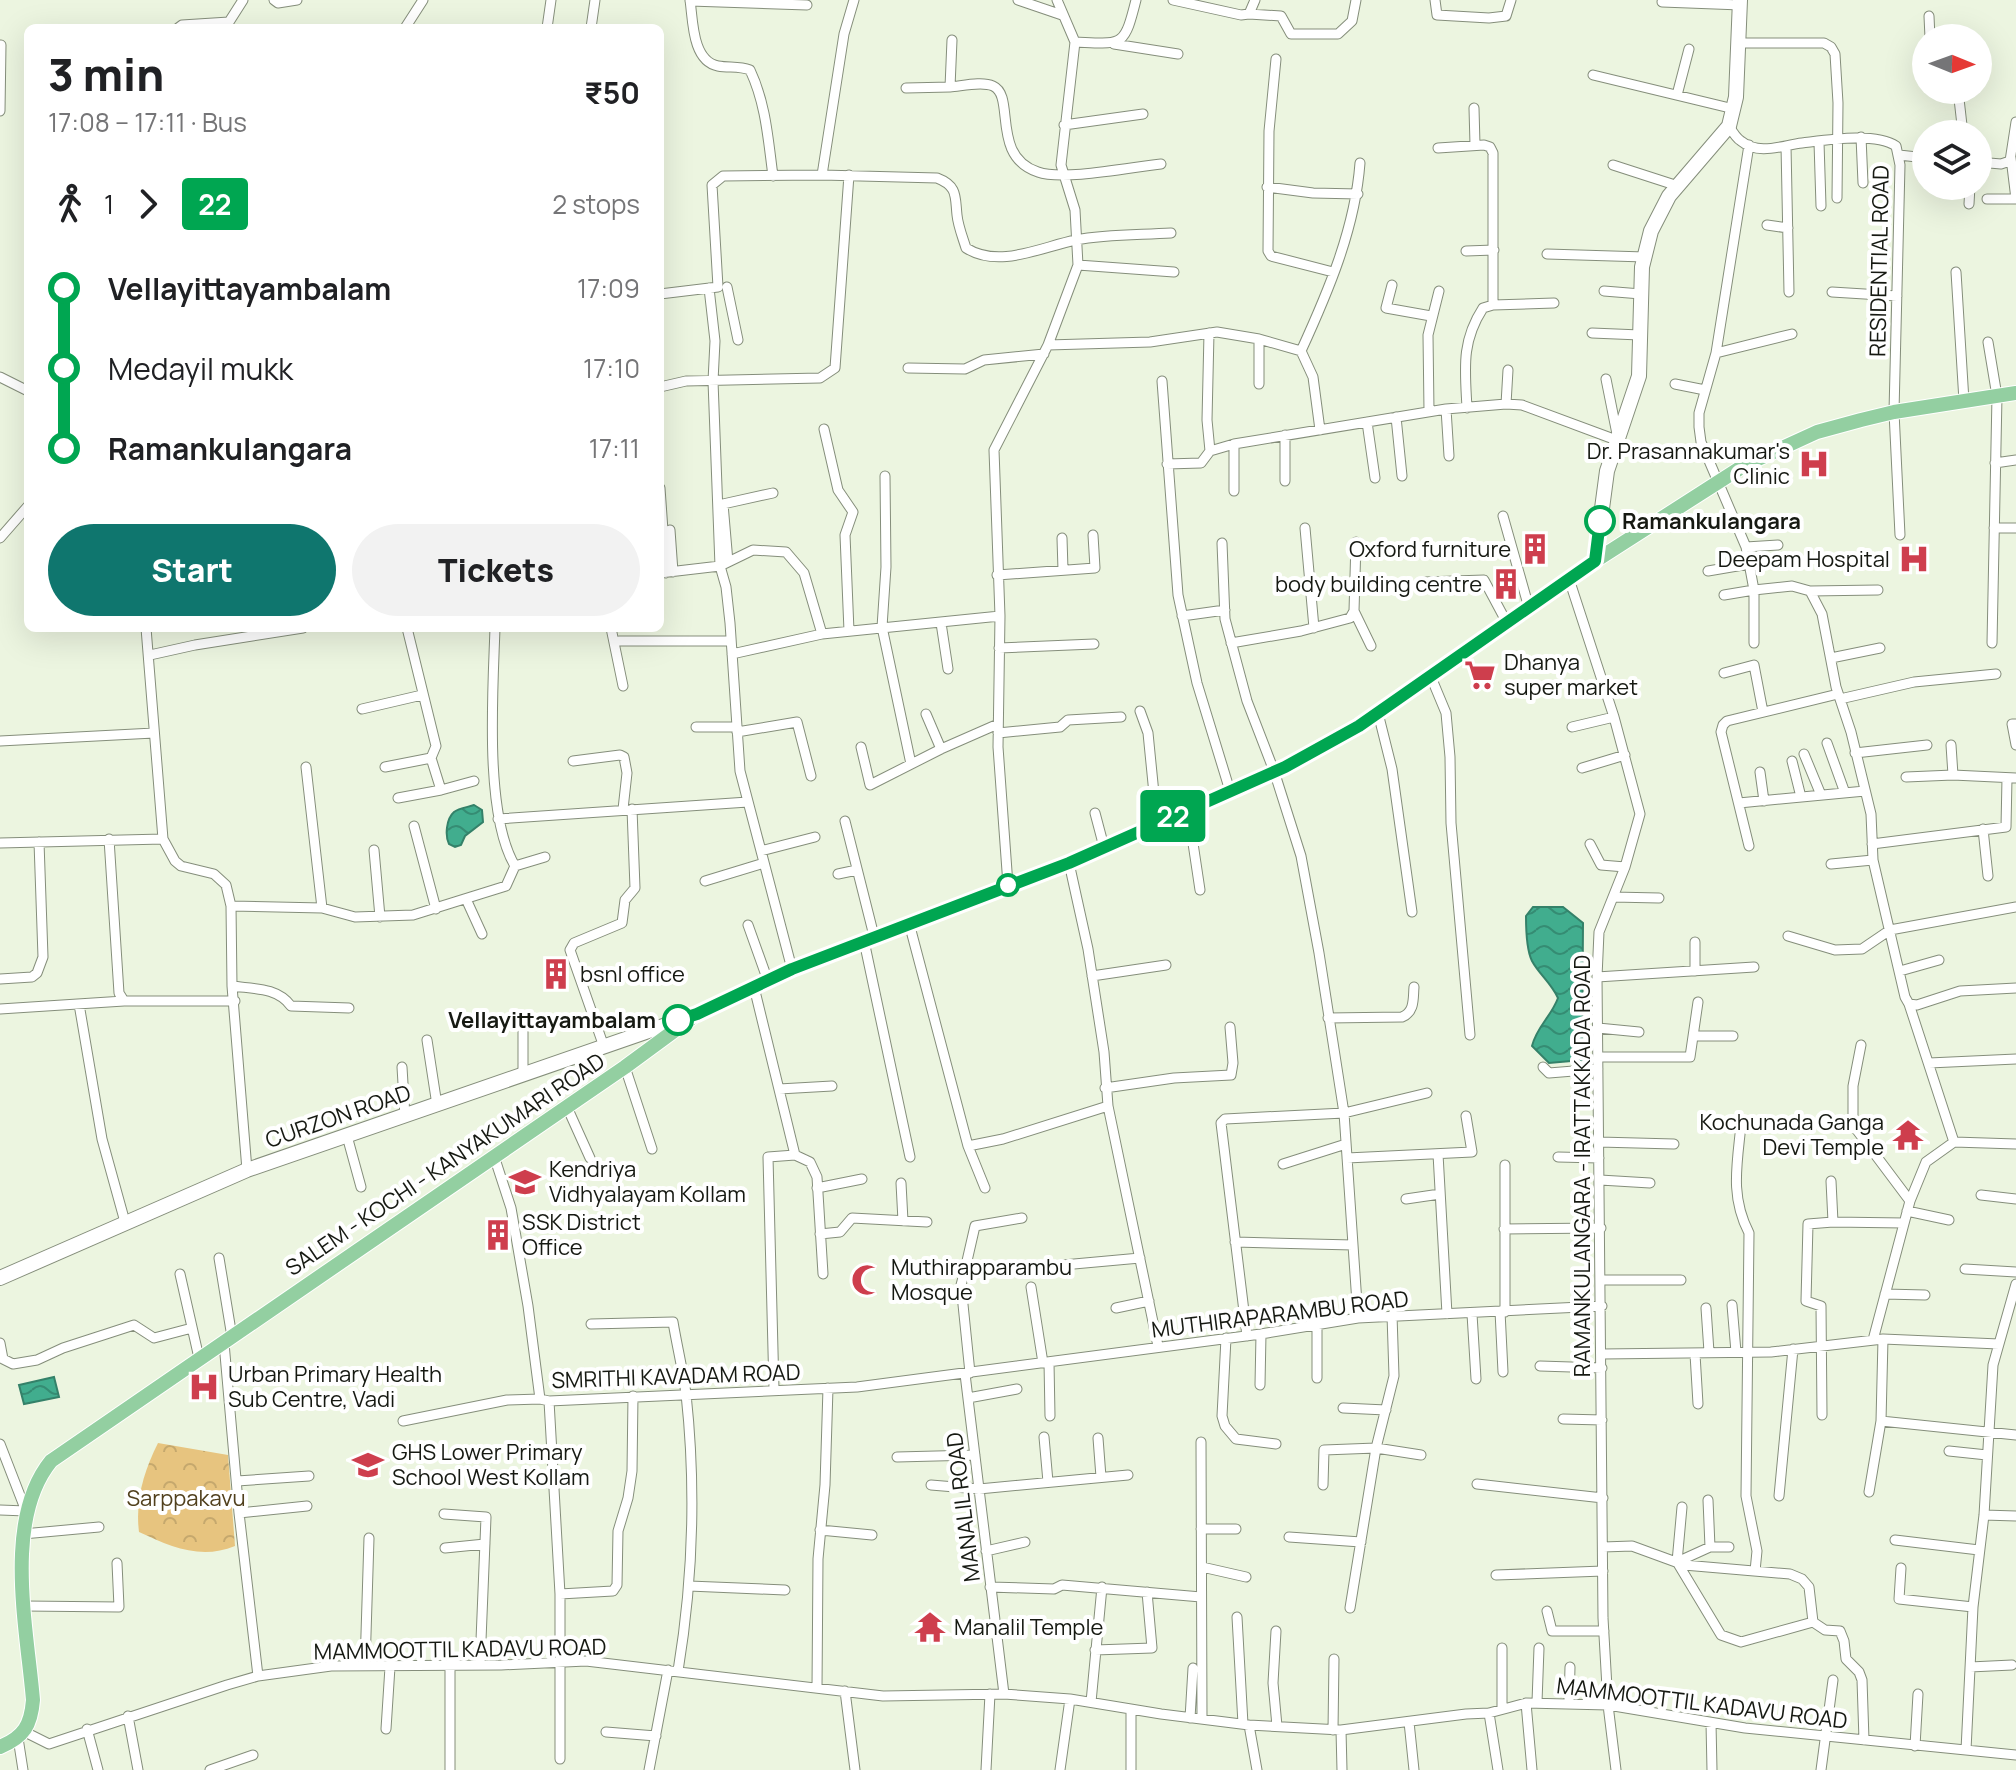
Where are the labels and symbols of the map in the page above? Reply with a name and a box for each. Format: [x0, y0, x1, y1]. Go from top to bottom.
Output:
north arrow [1912, 24, 1992, 104]
street label: RESIDENTIAL ROAD [1862, 165, 1896, 357]
place label: Dr. Prasannakumar's Clinic [1587, 436, 1790, 491]
hospital icon: Dr. Prasannakumar's Clinic [1797, 447, 1831, 481]
marker: Ramankulangara [1585, 506, 1615, 536]
place label: Ramankulangara [1622, 506, 1801, 536]
building icon: Oxford furniture [1518, 532, 1552, 566]
place label: Oxford furniture [1349, 534, 1511, 564]
hospital icon: Deepam Hospital [1897, 542, 1931, 576]
place label: Deepam Hospital [1718, 544, 1890, 574]
building icon: body building centre [1489, 567, 1523, 601]
place label: body building centre [1275, 569, 1482, 599]
place label: Dhanya super market [1504, 647, 1638, 702]
supermarket icon: Dhanya super market [1463, 658, 1497, 692]
line badge: 22 [1137, 790, 1209, 842]
unlabelled marker [997, 874, 1019, 896]
street label: RAMANKULANGARA - IRATTAKKADA ROAD [1567, 955, 1597, 1377]
building icon: bsnl office [539, 957, 573, 991]
place label: bsnl office [580, 959, 685, 989]
place label: Vellayittayambalam [448, 1005, 656, 1035]
marker: Vellayittayambalam [663, 1005, 693, 1035]
street label: SALEM - KOCHI - KANYAKUMARI ROAD [279, 1046, 611, 1282]
street label: CURZON ROAD [261, 1077, 415, 1155]
place label: Kochunada Ganga Devi Temple [1700, 1107, 1884, 1162]
temple icon: Kochunada Ganga Devi Temple [1891, 1118, 1925, 1152]
place label: Kendriya Vidhyalayam Kollam [549, 1154, 746, 1209]
school or university icon: Kendriya Vidhyalayam Kollam [508, 1165, 542, 1199]
place label: SSK District Office [522, 1207, 641, 1262]
building icon: SSK District Office [481, 1218, 515, 1252]
place label: Muthirapparambu Mosque [891, 1252, 1072, 1307]
mosque icon: Muthirapparambu Mosque [850, 1263, 884, 1297]
street label: MUTHIRAPARAMBU ROAD [1150, 1283, 1410, 1345]
street label: SMRITHI KAVADAM ROAD [551, 1357, 801, 1395]
place label: Urban Primary Health Sub Centre, Vadi [228, 1359, 442, 1414]
hospital icon: Urban Primary Health Sub Centre, Vadi [187, 1370, 221, 1404]
street label: MANALIL ROAD [939, 1431, 987, 1583]
place label: GHS Lower Primary School West Kollam [392, 1437, 590, 1492]
school or university icon: GHS Lower Primary School West Kollam [351, 1448, 385, 1482]
park label: Sarppakavu [127, 1483, 245, 1513]
temple icon: Manalil Temple [913, 1610, 947, 1644]
place label: Manalil Temple [954, 1612, 1104, 1642]
street label: MAMMOOTTIL KADAVU ROAD [313, 1631, 607, 1667]
street label: MAMMOOTTIL KADAVU ROAD [1555, 1670, 1849, 1736]

